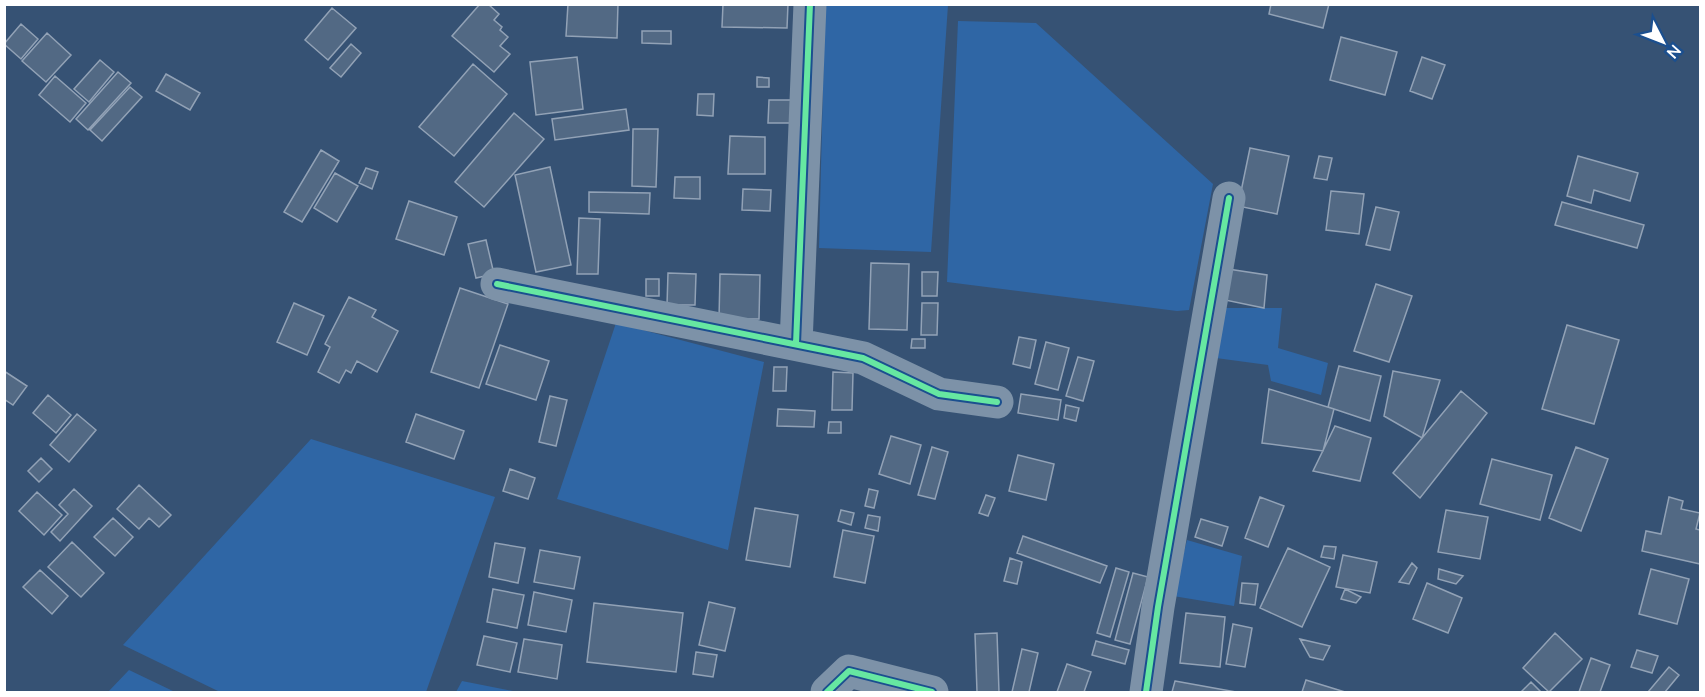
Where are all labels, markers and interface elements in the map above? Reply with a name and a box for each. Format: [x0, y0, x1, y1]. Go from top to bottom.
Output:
north arrow [1633, 12, 1693, 72]
text: N [1661, 40, 1686, 63]

